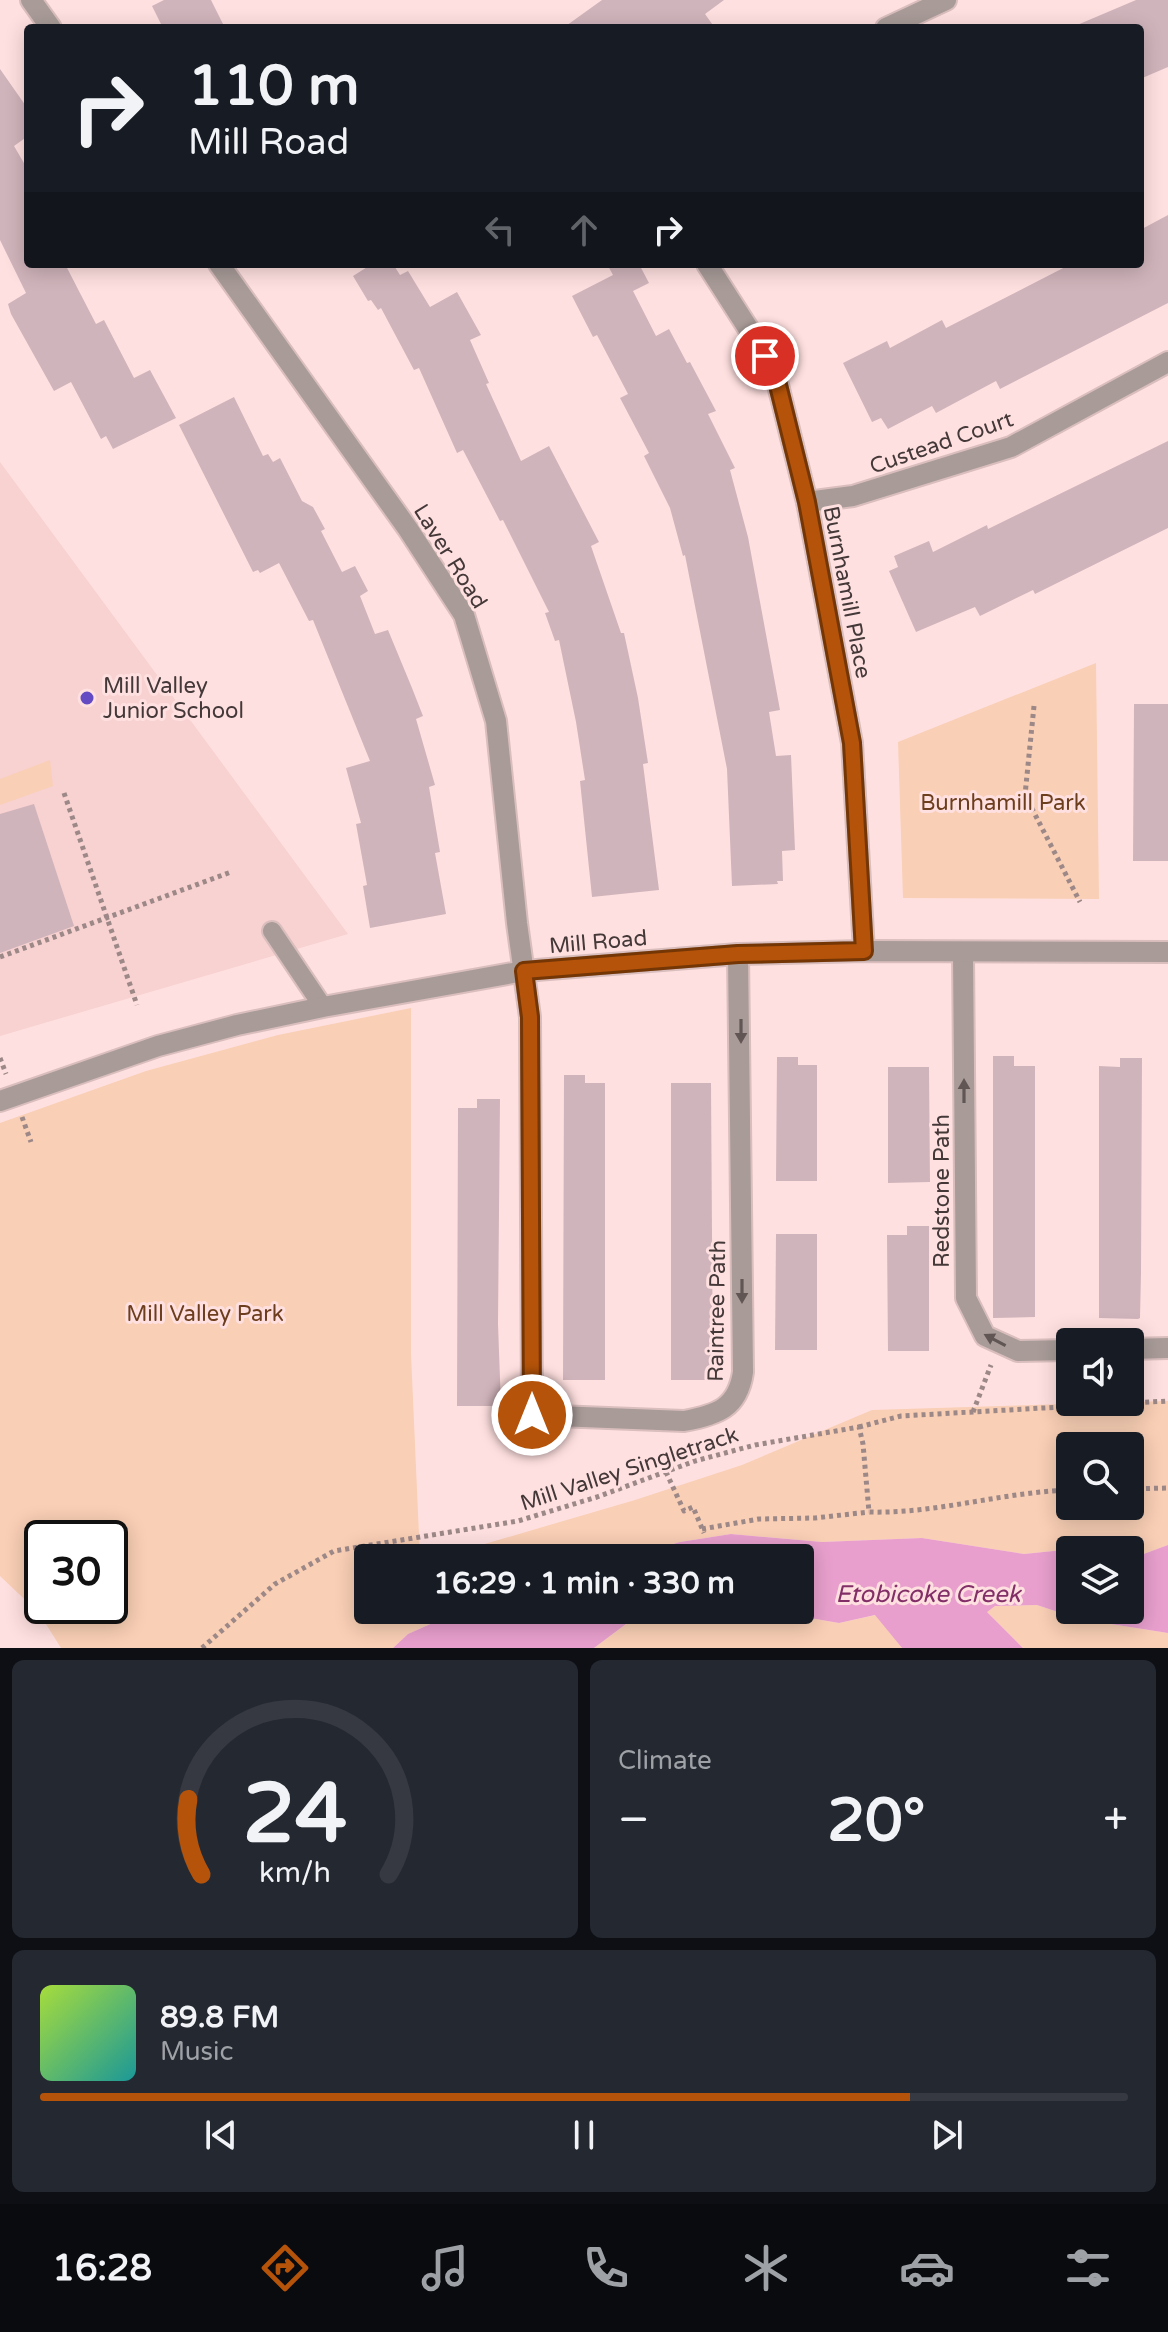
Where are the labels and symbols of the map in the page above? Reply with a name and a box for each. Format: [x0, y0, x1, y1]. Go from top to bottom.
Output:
pin [731, 322, 799, 390]
street label: Custead Court [866, 406, 1017, 480]
street label: Laver Road [408, 500, 493, 614]
street label: Burnhamill Place [818, 504, 876, 681]
place label: Mill Valley Junior School [103, 673, 244, 724]
marker: Mill Valley Junior School [78, 689, 96, 707]
park label: Burnhamill Park [920, 790, 1086, 816]
street label: Mill Road [548, 925, 648, 959]
one-way arrow [735, 1019, 747, 1044]
one-way arrow [958, 1078, 970, 1103]
street label: Redstone Path [929, 1114, 955, 1268]
street label: Raintree Path [703, 1240, 731, 1382]
one-way arrow [736, 1279, 748, 1304]
park label: Mill Valley Park [126, 1301, 284, 1327]
one-way arrow [984, 1333, 1006, 1347]
position arrow [490, 1373, 574, 1457]
street label: Mill Valley Singletrack [517, 1421, 741, 1516]
speed limit sign: 30 [24, 1520, 128, 1624]
water label: Etobicoke Creek [835, 1580, 1023, 1609]

